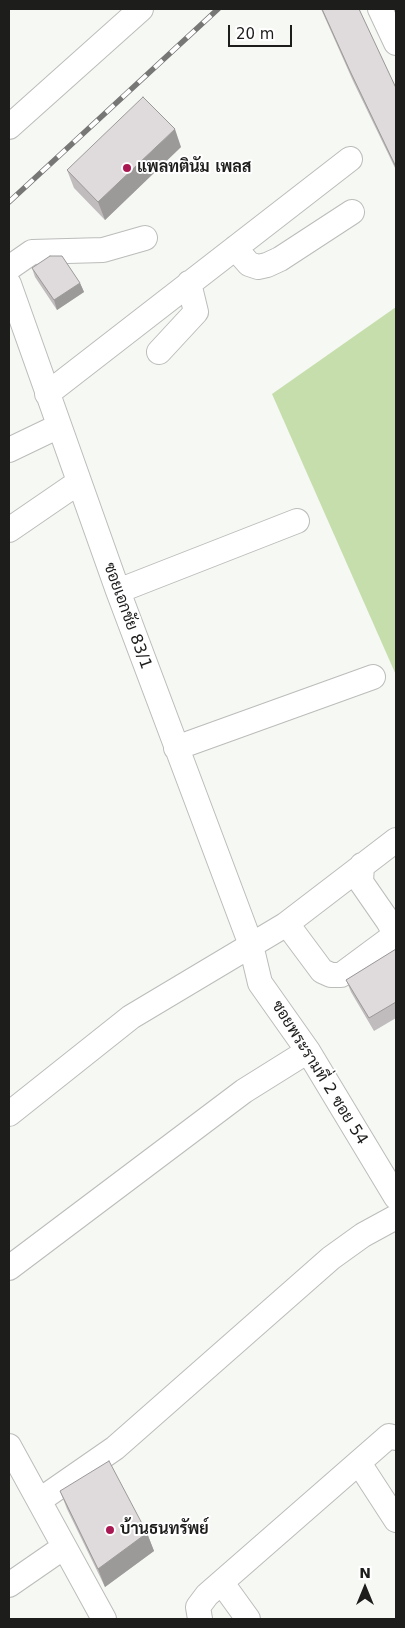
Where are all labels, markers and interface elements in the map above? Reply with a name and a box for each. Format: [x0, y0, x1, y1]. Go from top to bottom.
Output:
scale bar [230, 15, 294, 47]
text: 20 m [236, 25, 274, 43]
place label: แพลทตินัม เพลส [137, 158, 251, 178]
marker: แพลทตินัม เพลส [121, 162, 133, 174]
street label: ซอยเอกชัย 83/1 [99, 560, 155, 672]
street label: ซอยพระรามที่ 2 ซอย 54 [267, 997, 371, 1149]
place label: บ้านธนทรัพย์ [120, 1520, 209, 1540]
marker: บ้านธนทรัพย์ [104, 1524, 116, 1536]
north arrow [340, 1563, 390, 1613]
text: N [359, 1565, 371, 1581]

